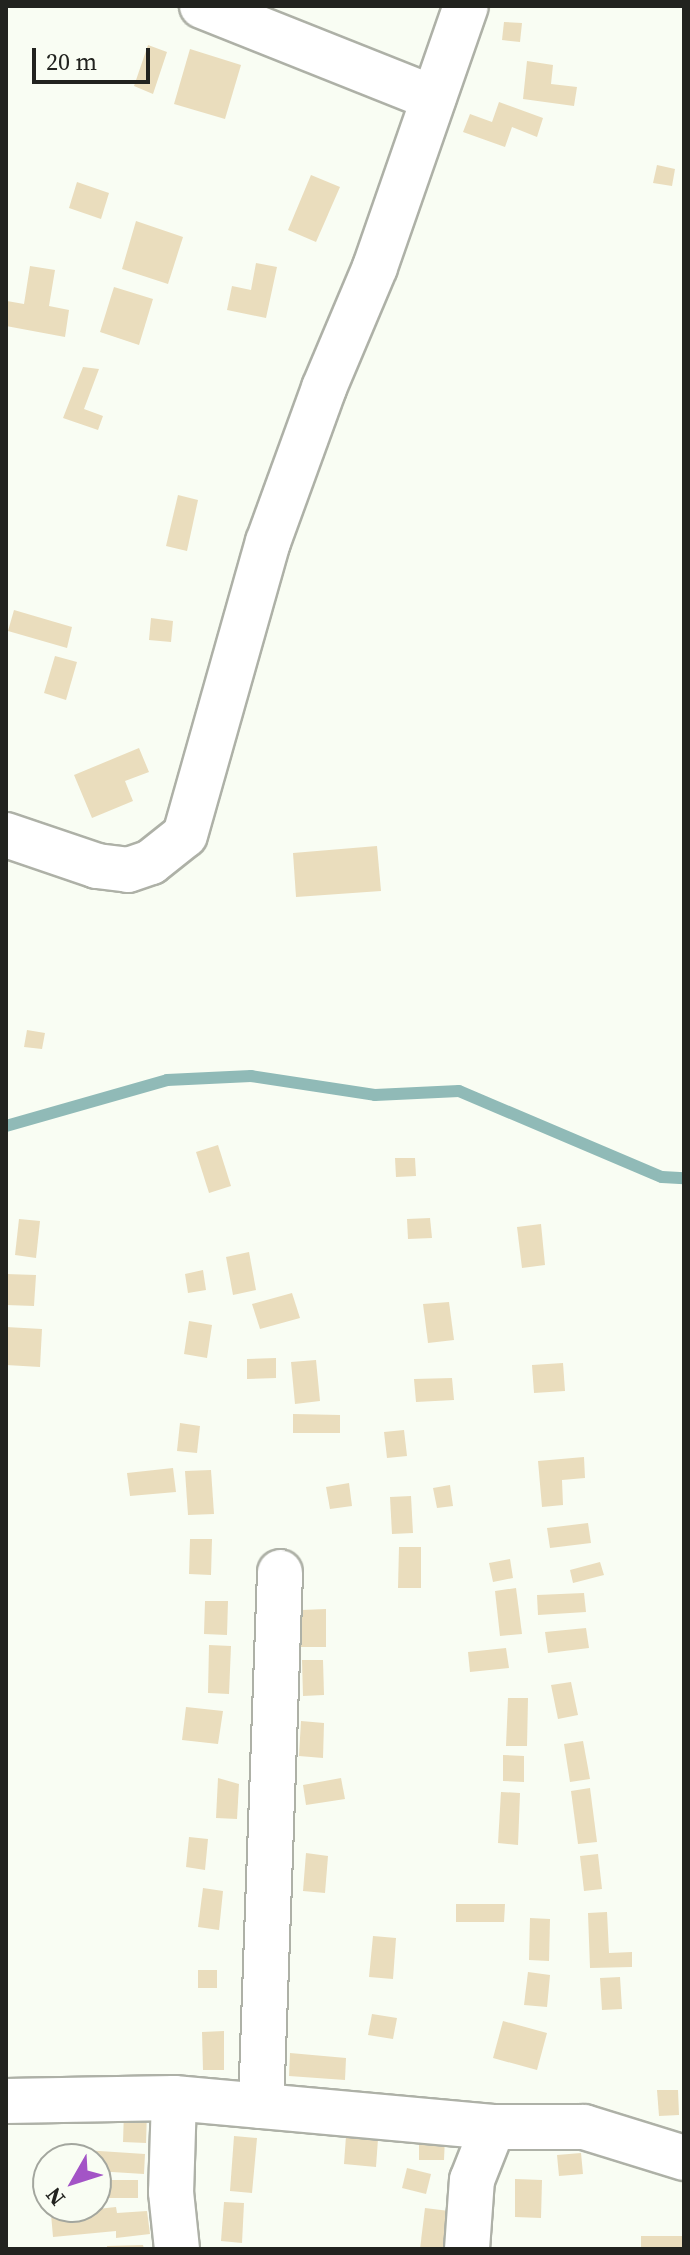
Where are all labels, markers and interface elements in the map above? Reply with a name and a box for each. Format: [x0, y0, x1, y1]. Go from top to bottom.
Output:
scale bar [36, 32, 154, 82]
text: 20 m [46, 45, 97, 78]
north arrow [32, 2143, 112, 2223]
text: N [38, 2181, 72, 2213]

